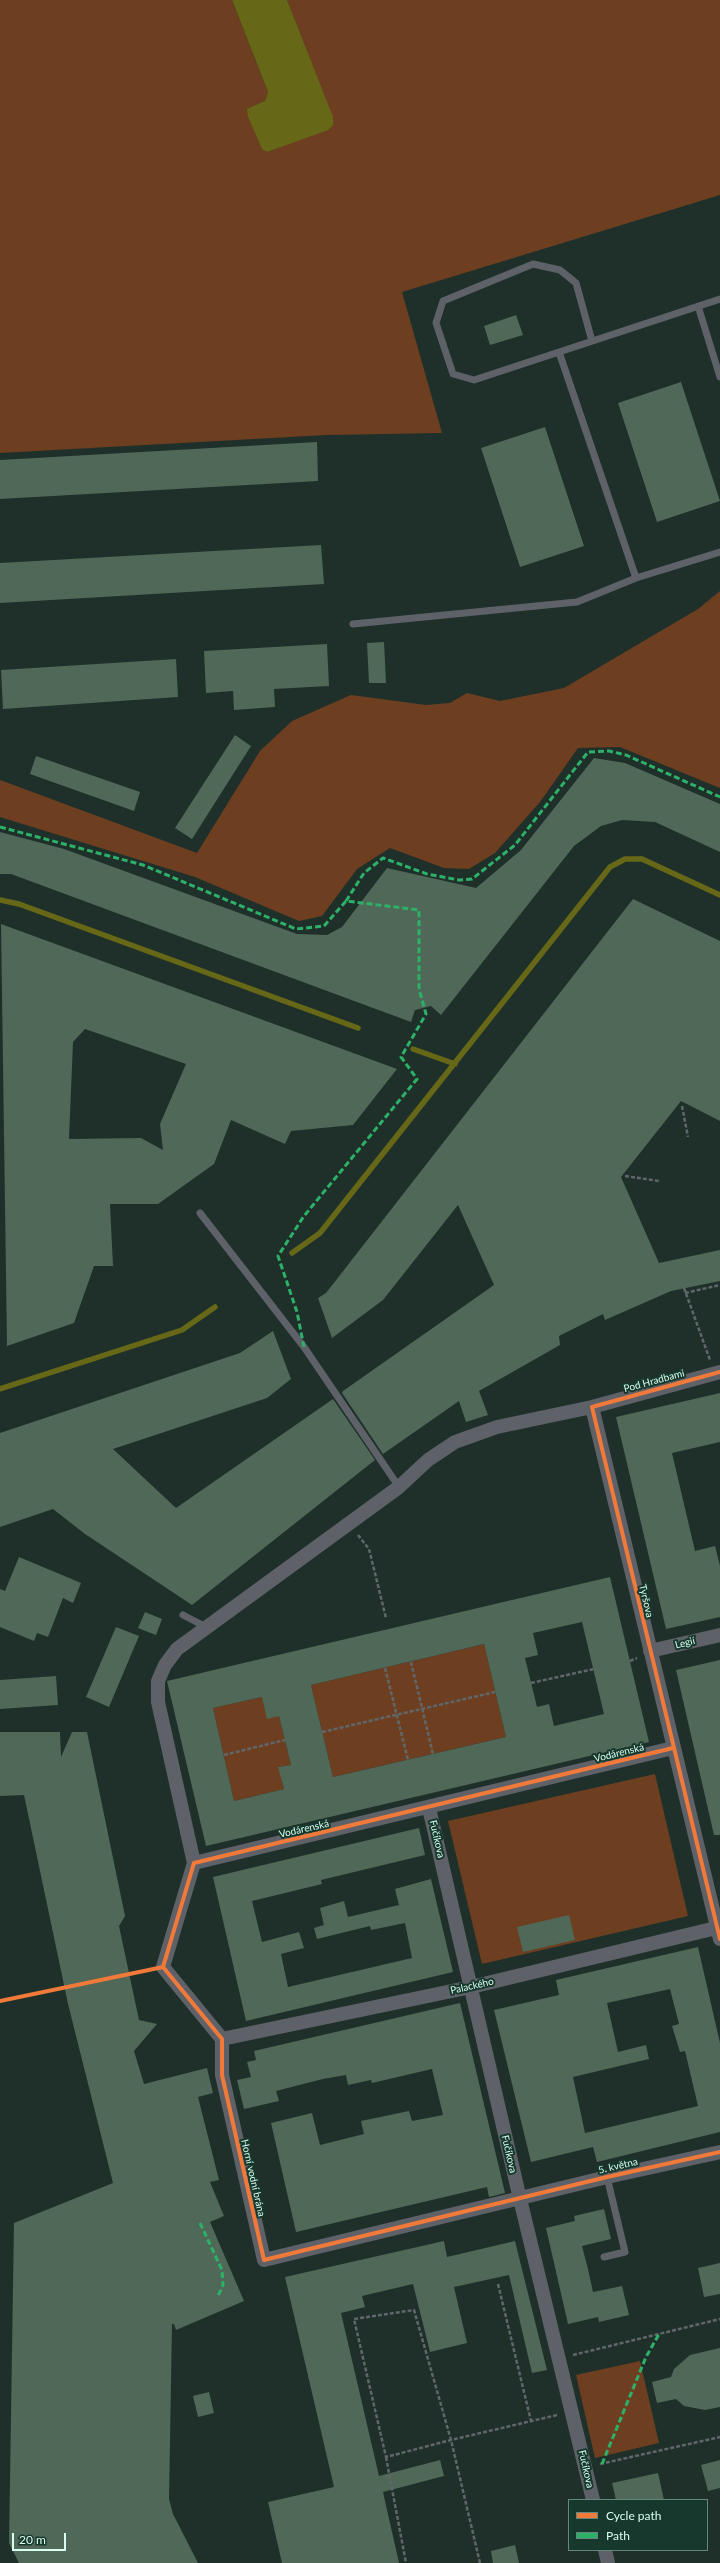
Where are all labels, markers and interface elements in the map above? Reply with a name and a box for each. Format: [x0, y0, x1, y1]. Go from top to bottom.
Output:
street label: Pod Hradbami [622, 1367, 686, 1395]
street label: Tyršova [636, 1583, 656, 1619]
street label: Legií [674, 1635, 696, 1651]
street label: Vodárenská [593, 1741, 645, 1765]
street label: Vodárenská [278, 1817, 330, 1841]
street label: Fučíkova [427, 1819, 447, 1859]
street label: Palackého [449, 1975, 495, 1997]
street label: Fučíkova [499, 2134, 519, 2174]
street label: Horní vodní brána [238, 2138, 268, 2218]
street label: 5. května [597, 2156, 639, 2176]
street label: Fučíkova [576, 2449, 596, 2489]
legend [568, 2499, 708, 2551]
text: Cycle path [606, 2508, 661, 2523]
scale bar [14, 2525, 68, 2551]
text: Path [606, 2528, 630, 2543]
text: 20 m [19, 2532, 46, 2547]

